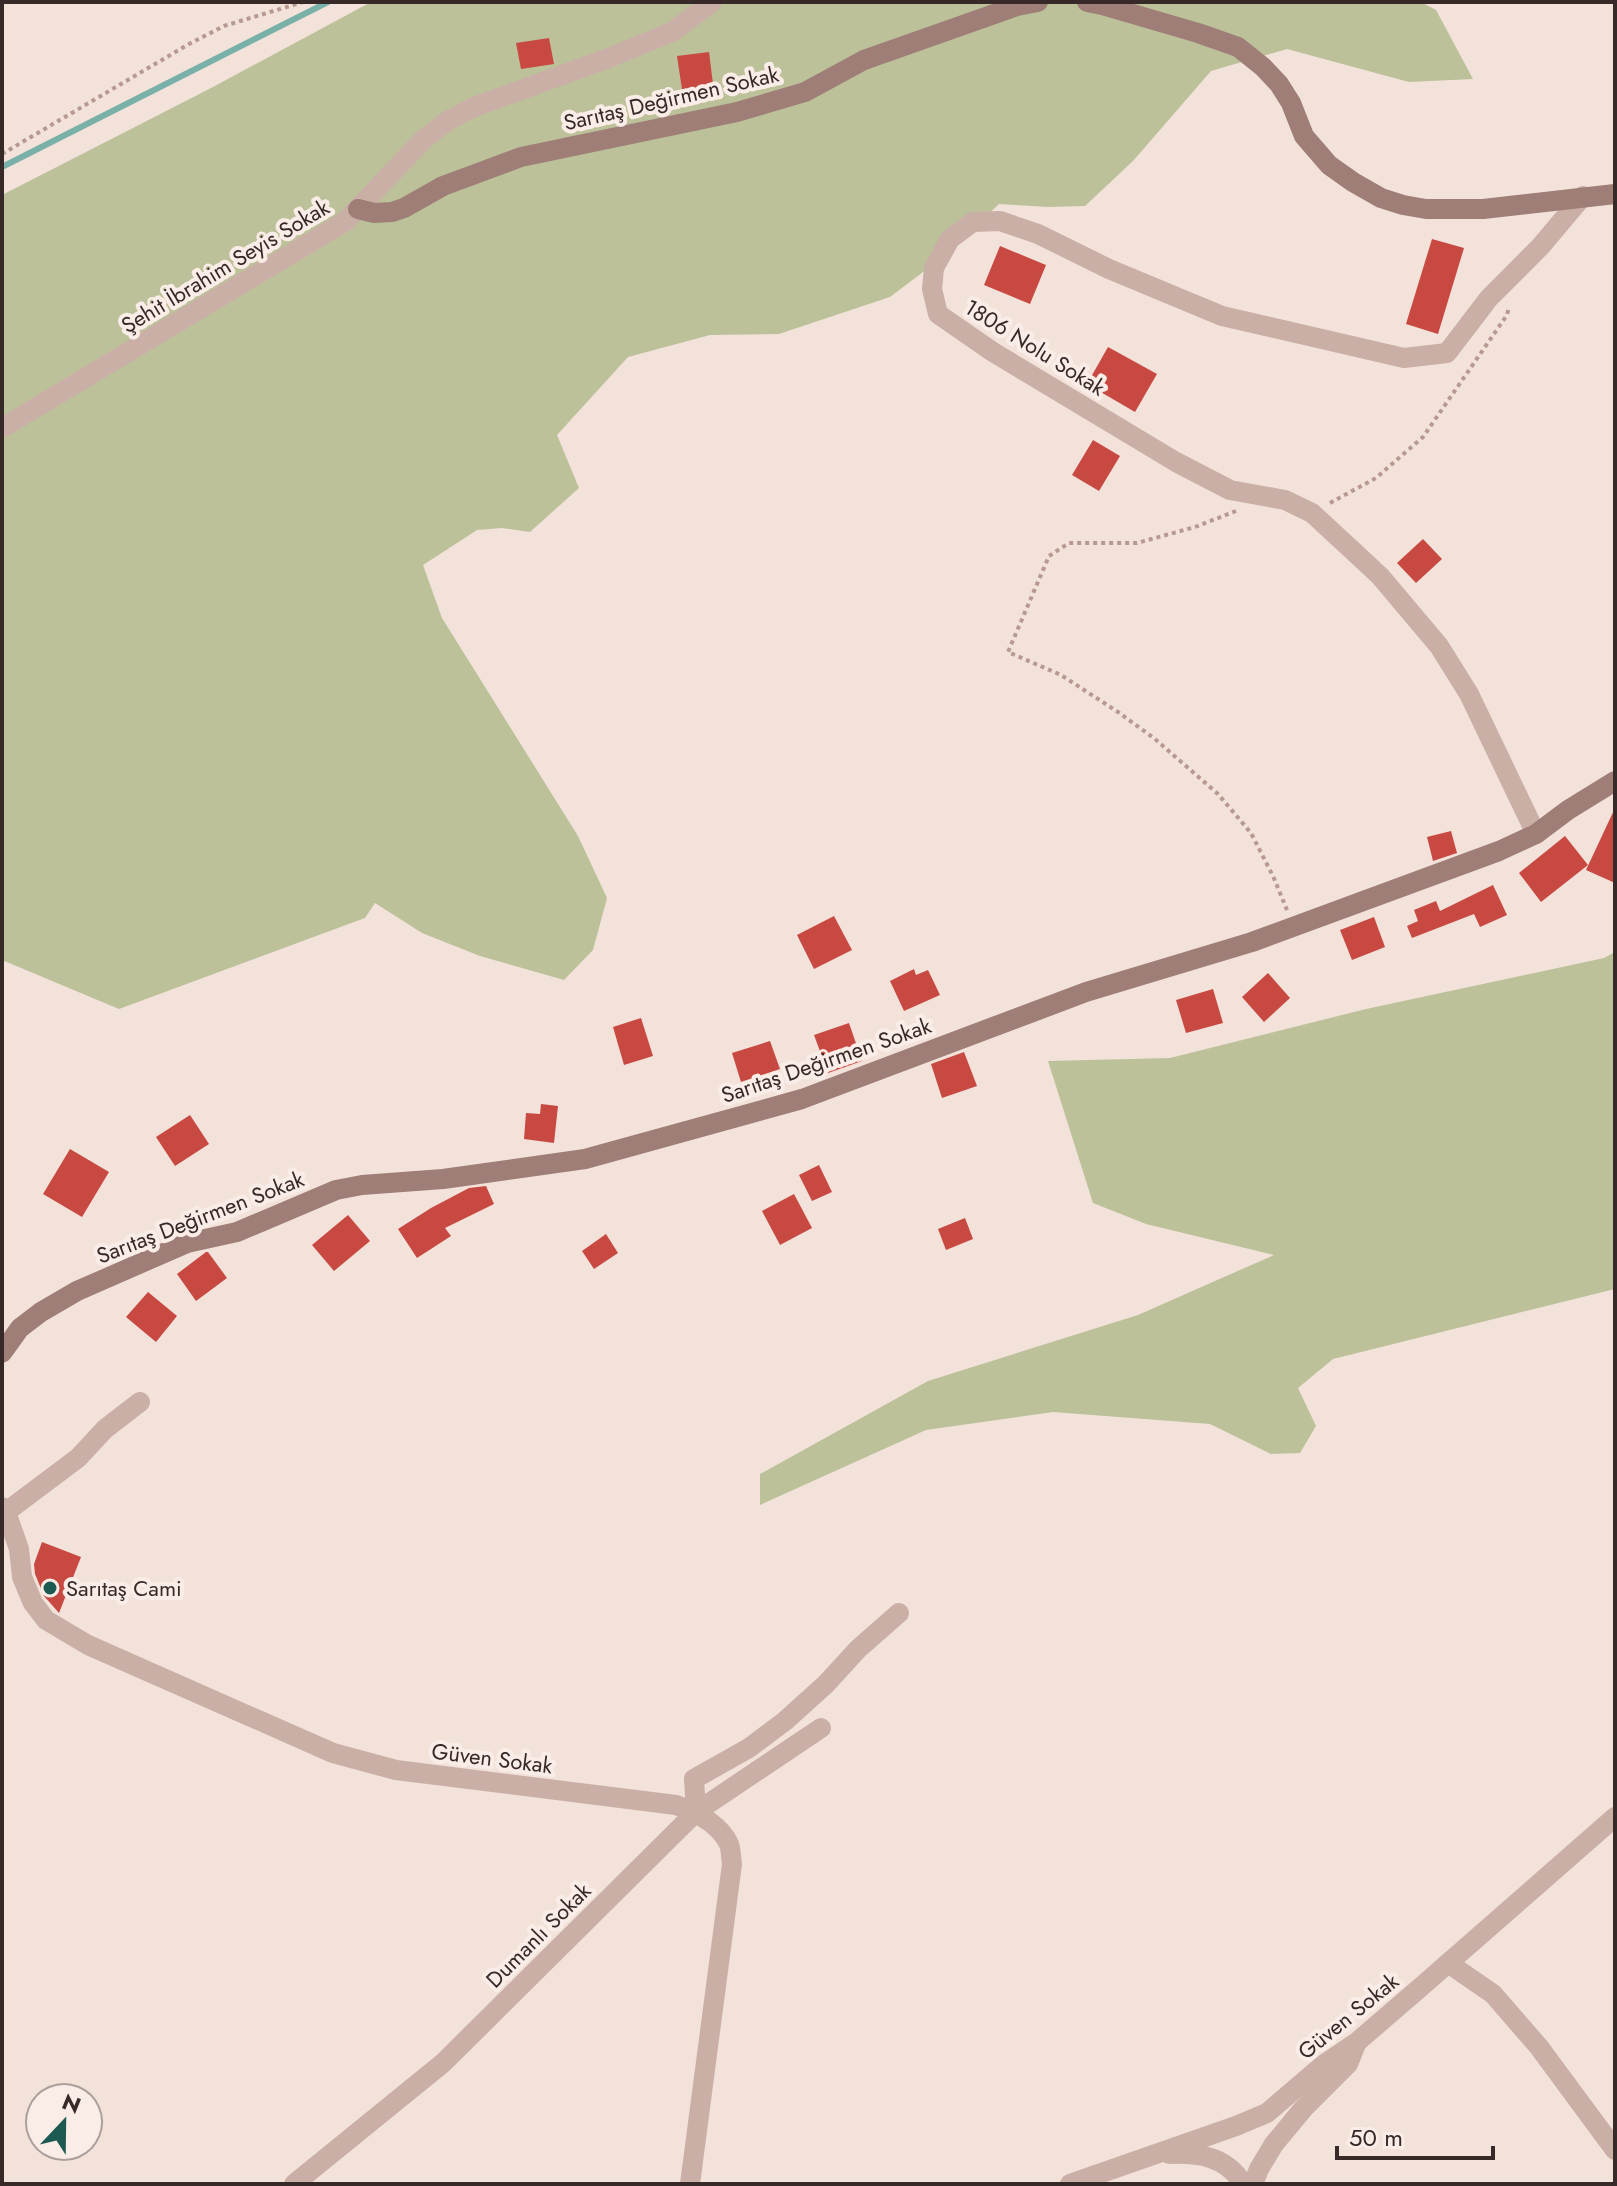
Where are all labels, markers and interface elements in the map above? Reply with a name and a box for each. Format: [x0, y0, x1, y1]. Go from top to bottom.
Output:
street label: Sarıtaş Değirmen Sokak [560, 58, 782, 138]
street label: Şehit İbrahim Seyis Sokak [115, 191, 335, 341]
street label: 1806 Nolu Sokak [958, 291, 1112, 403]
street label: Sarıtaş Değirmen Sokak [717, 1009, 936, 1111]
street label: Sarıtaş Değirmen Sokak [92, 1163, 309, 1271]
place label: Sarıtaş Cami [66, 1572, 182, 1604]
marker: Sarıtaş Cami [41, 1579, 59, 1597]
street label: Güven Sokak [430, 1735, 555, 1781]
street label: Dumanlı Sokak [478, 1875, 598, 1995]
street label: Güven Sokak [1291, 1965, 1406, 2067]
north arrow [24, 2082, 104, 2162]
text: N [57, 2085, 86, 2122]
scale bar [1337, 2110, 1493, 2160]
text: 50 m [1349, 2120, 1403, 2155]

